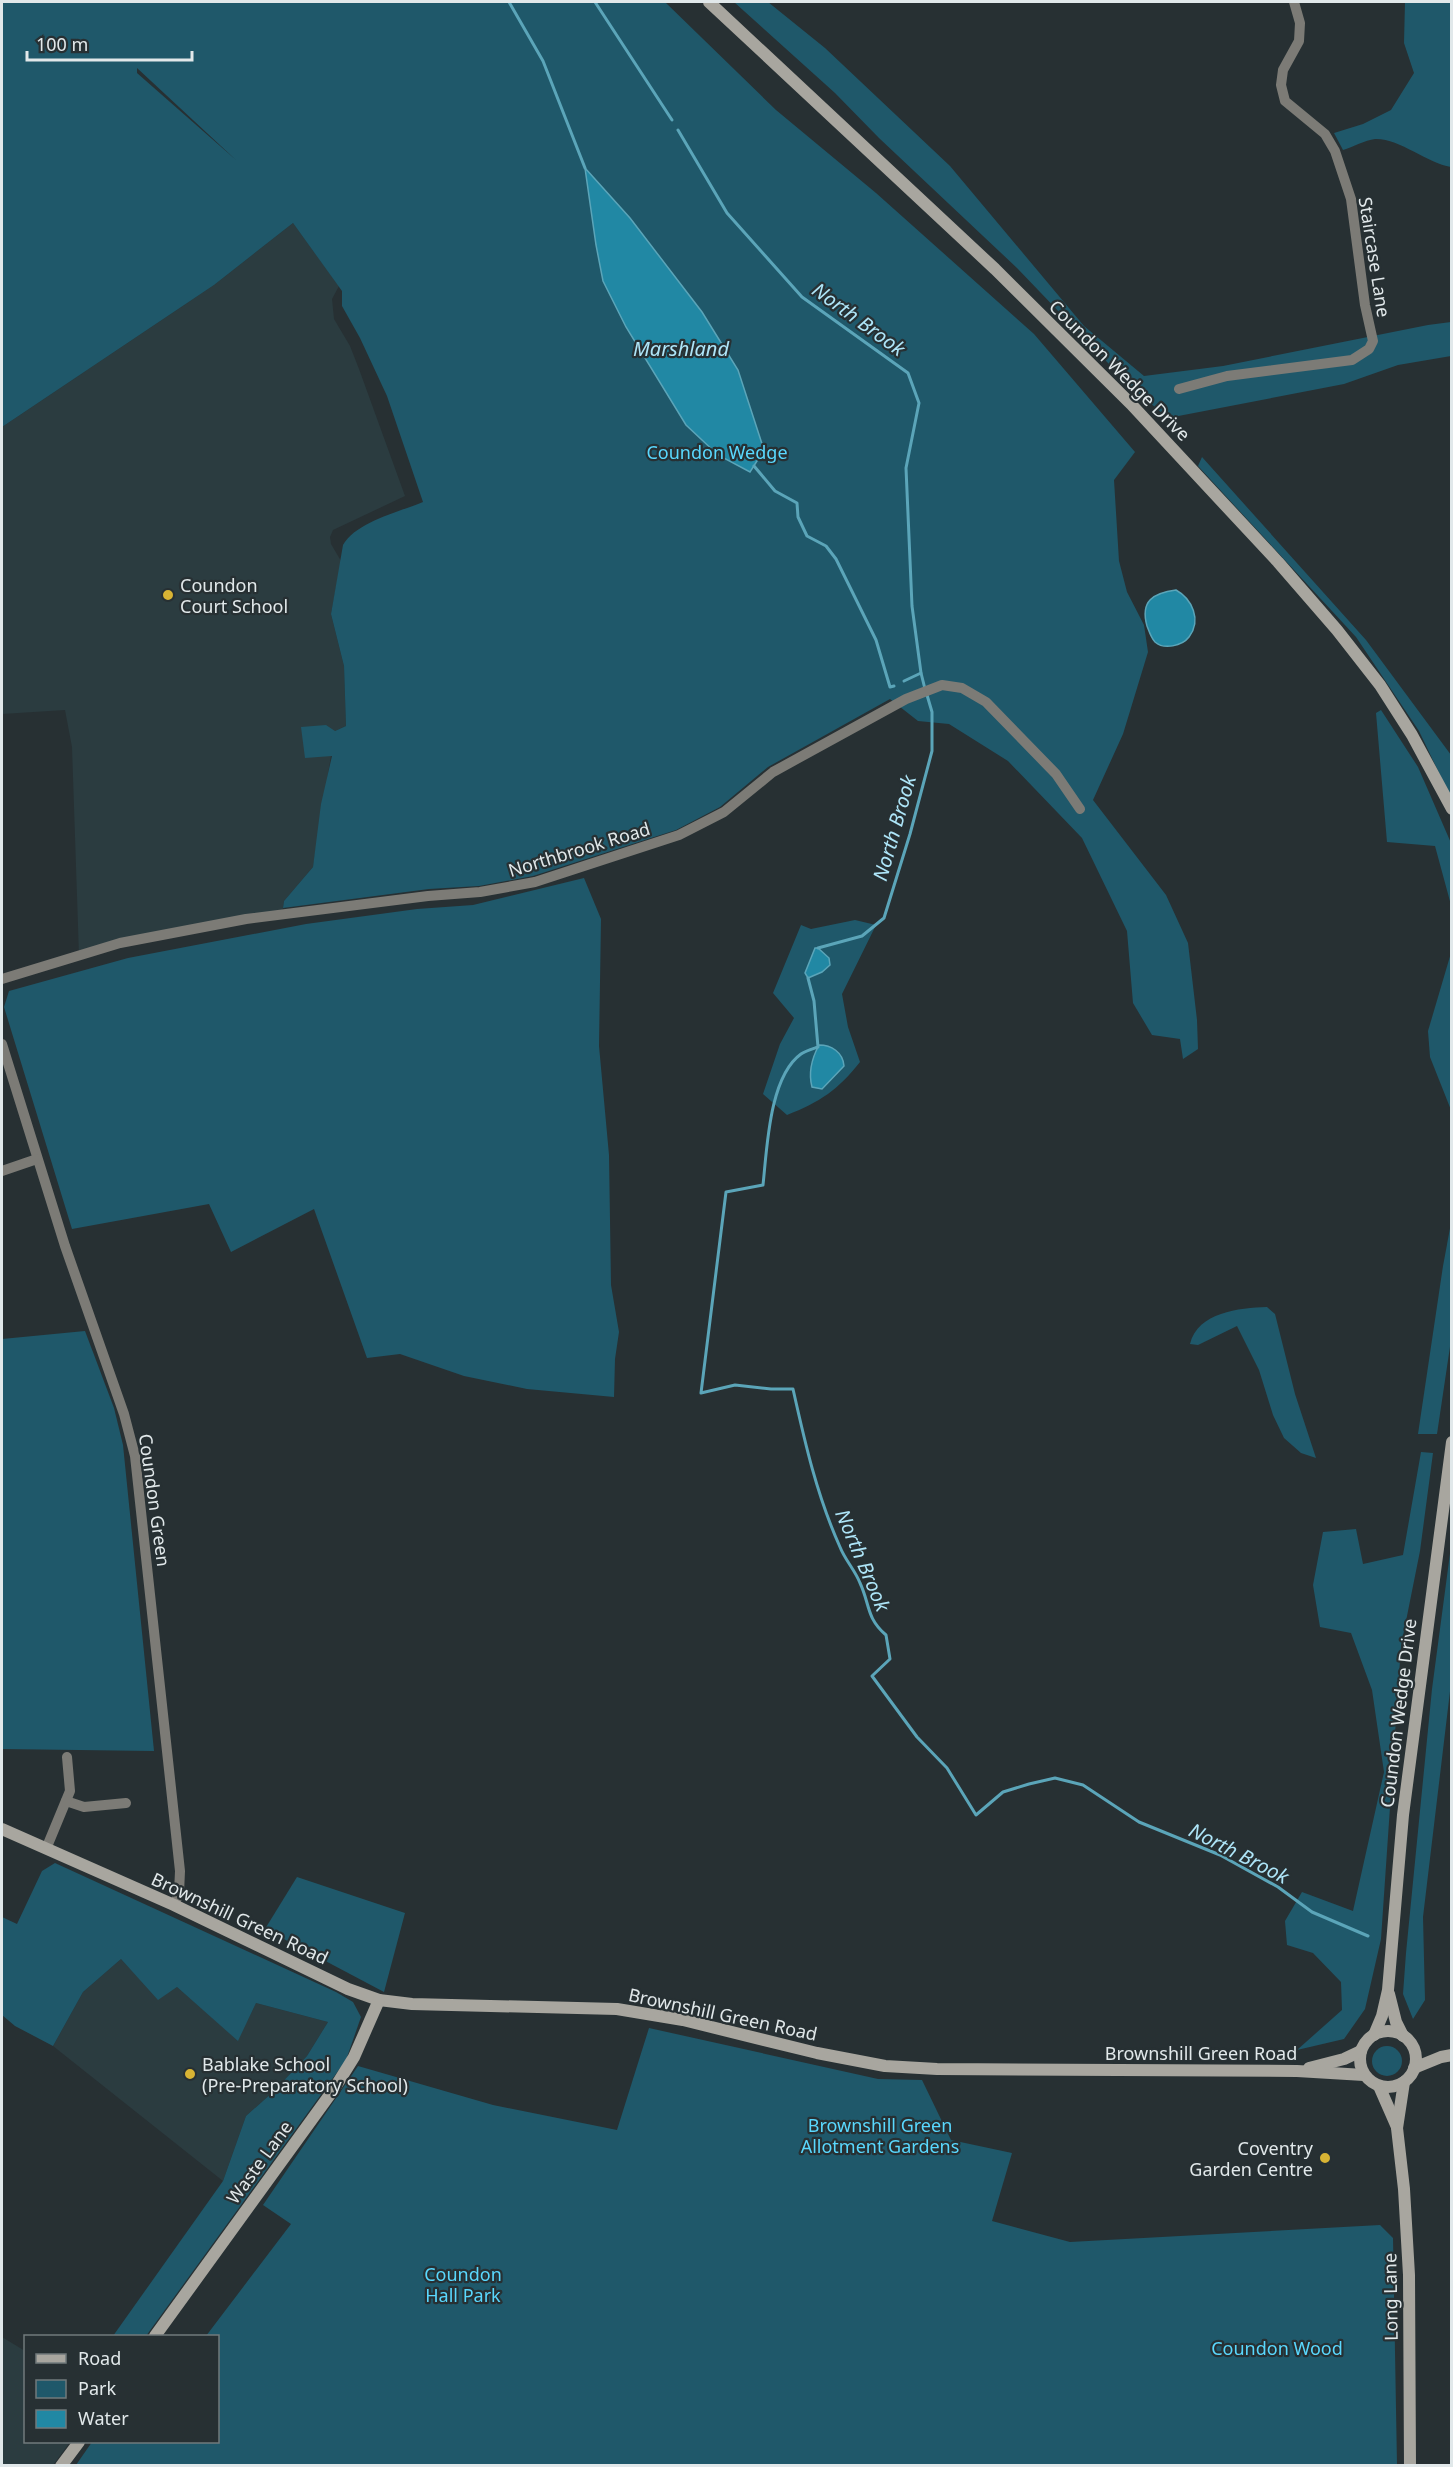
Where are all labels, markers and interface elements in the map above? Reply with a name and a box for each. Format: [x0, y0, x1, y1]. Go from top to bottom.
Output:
scale bar [27, 24, 192, 62]
text: 100 m [36, 32, 88, 56]
street label: Staircase Lane [1354, 195, 1396, 319]
water label: North Brook [807, 276, 912, 363]
street label: Coundon Wedge Drive [1044, 294, 1196, 446]
water label: Marshland [633, 335, 729, 362]
park label: Coundon Wedge [646, 440, 788, 464]
place label: Coundon Court School [180, 573, 288, 618]
marker: Coundon Court School [161, 588, 175, 602]
water label: North Brook [866, 771, 922, 884]
street label: Northbrook Road [505, 816, 653, 882]
street label: Coundon Green [134, 1432, 176, 1568]
water label: North Brook [829, 1505, 897, 1616]
street label: Coundon Wedge Drive [1374, 1617, 1422, 1809]
water label: North Brook [1184, 1816, 1295, 1890]
street label: Brownshill Green Road [148, 1866, 332, 1970]
street label: Brownshill Green Road [626, 1982, 820, 2046]
street label: Brownshill Green Road [1105, 2041, 1297, 2065]
place label: Bablake School (Pre-Preparatory School) [202, 2052, 408, 2097]
marker: Bablake School (Pre-Preparatory School) [183, 2067, 197, 2081]
park label: Brownshill Green Allotment Gardens [801, 2113, 959, 2158]
street label: Waste Lane [221, 2116, 297, 2208]
place label: Coventry Garden Centre [1189, 2136, 1314, 2181]
marker: Coventry Garden Centre [1318, 2151, 1332, 2165]
street label: Long Lane [1377, 2253, 1403, 2341]
park label: Coundon Hall Park [424, 2262, 502, 2307]
legend [24, 2335, 219, 2443]
park label: Coundon Wood [1211, 2336, 1343, 2360]
text: Road [78, 2346, 121, 2370]
text: Park [78, 2376, 116, 2400]
text: Water [78, 2406, 129, 2430]

